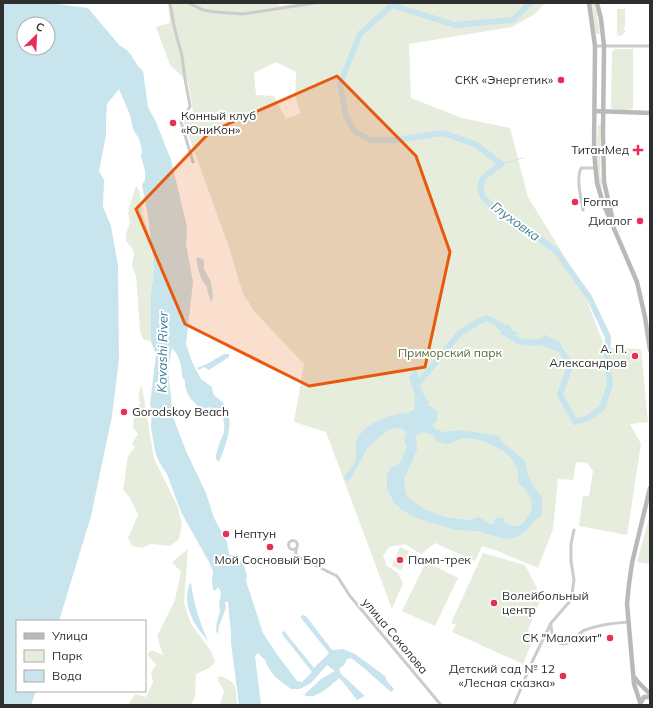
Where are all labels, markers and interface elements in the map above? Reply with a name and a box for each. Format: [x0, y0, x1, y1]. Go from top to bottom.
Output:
north arrow [16, 16, 56, 56]
text: С [34, 19, 47, 35]
place label: СКК «Энергетик» [455, 72, 554, 87]
marker: СКК «Энергетик» [556, 75, 566, 85]
place label: Конный клуб «ЮниКон» [181, 108, 256, 137]
marker: Конный клуб «ЮниКон» [168, 118, 178, 128]
place label: ТитанМед [571, 142, 629, 157]
marker: ТитанМед [632, 144, 644, 156]
place label: Forma [583, 194, 618, 209]
marker: Forma [570, 197, 580, 207]
water label: Глуховка [488, 198, 544, 244]
place label: Диалог [589, 213, 633, 228]
marker: Диалог [635, 216, 645, 226]
water label: Kovashi River [153, 310, 171, 393]
place label: А. П. Александров [549, 341, 627, 370]
park label: Приморский парк [398, 345, 503, 360]
marker: А. П. Александров [630, 351, 640, 361]
place label: Gorodskoy Beach [132, 404, 229, 419]
marker: Gorodskoy Beach [119, 407, 129, 417]
place label: Нептун [234, 526, 276, 541]
marker: Нептун [221, 529, 231, 539]
marker: Мой Сосновый Бор [265, 542, 275, 552]
place label: Мой Сосновый Бор [214, 552, 326, 567]
place label: Памп-трек [408, 552, 471, 567]
marker: Памп-трек [395, 555, 405, 565]
place label: Волейбольный центр [502, 588, 589, 617]
street label: улица Соколова [359, 595, 432, 677]
marker: Волейбольный центр [489, 598, 499, 608]
legend [16, 620, 146, 692]
text: Улица [51, 628, 88, 643]
place label: СК "Малахит" [522, 630, 602, 645]
marker: СК "Малахит" [605, 633, 615, 643]
text: Парк [52, 648, 83, 663]
place label: Детский сад № 12 «Лесная сказка» [449, 661, 556, 690]
text: Вода [52, 668, 82, 683]
marker: Детский сад № 12 «Лесная сказка» [558, 671, 568, 681]

